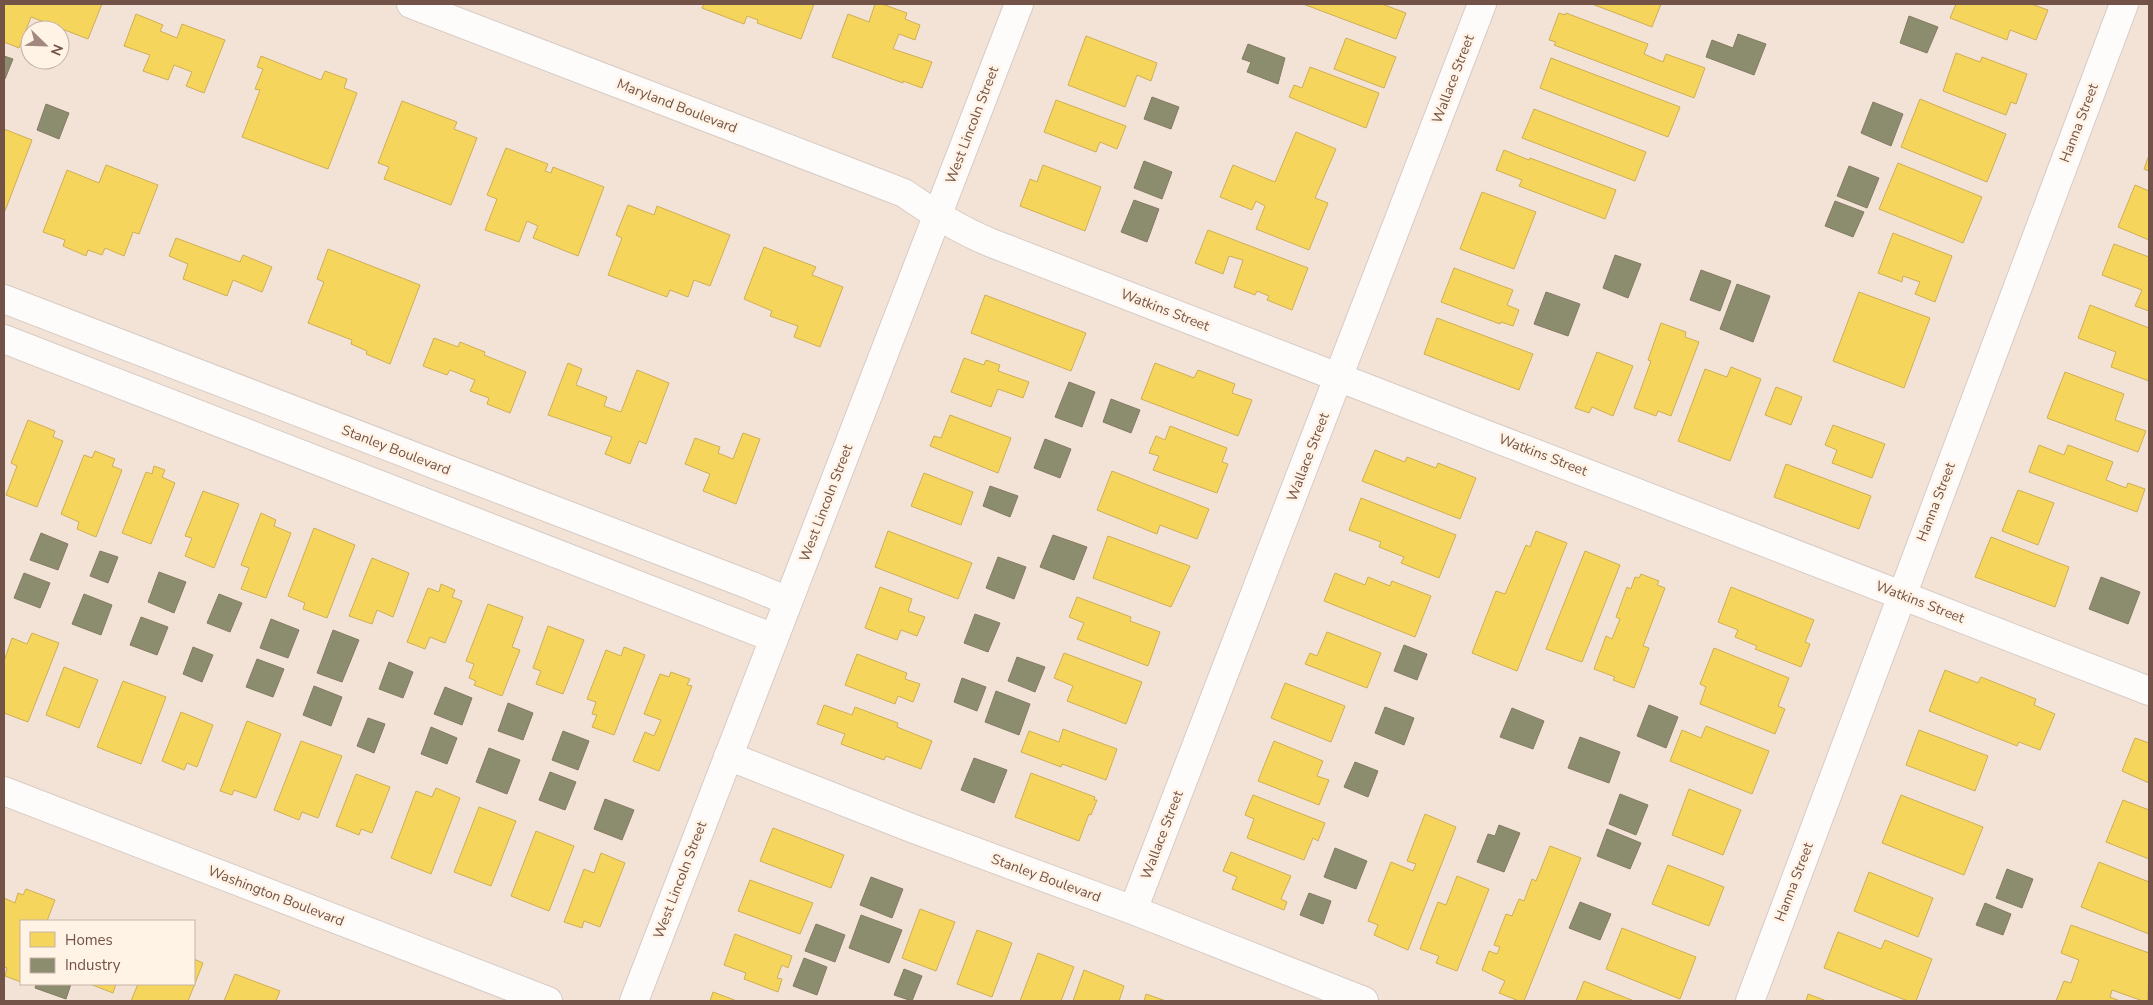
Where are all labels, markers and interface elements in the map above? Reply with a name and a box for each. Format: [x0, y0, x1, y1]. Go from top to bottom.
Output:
north arrow [20, 20, 70, 70]
street label: Wallace Street [1427, 32, 1479, 126]
text: N [46, 41, 67, 58]
street label: West Lincoln Street [941, 64, 1003, 186]
street label: Maryland Boulevard [614, 74, 740, 138]
street label: Hanna Street [2055, 81, 2103, 165]
street label: Watkins Street [1118, 284, 1212, 336]
street label: Wallace Street [1282, 410, 1334, 504]
street label: Stanley Boulevard [339, 420, 453, 480]
street label: Watkins Street [1496, 429, 1590, 481]
street label: West Lincoln Street [795, 442, 857, 564]
street label: Hanna Street [1912, 460, 1960, 544]
street label: Watkins Street [1873, 576, 1967, 628]
street label: Wallace Street [1136, 788, 1188, 882]
street label: West Lincoln Street [649, 819, 711, 941]
street label: Hanna Street [1770, 840, 1818, 924]
street label: Stanley Boulevard [989, 849, 1103, 907]
street label: Washington Boulevard [205, 861, 347, 931]
legend [20, 920, 195, 985]
text: Homes [65, 930, 113, 950]
text: Industry [65, 955, 121, 975]

